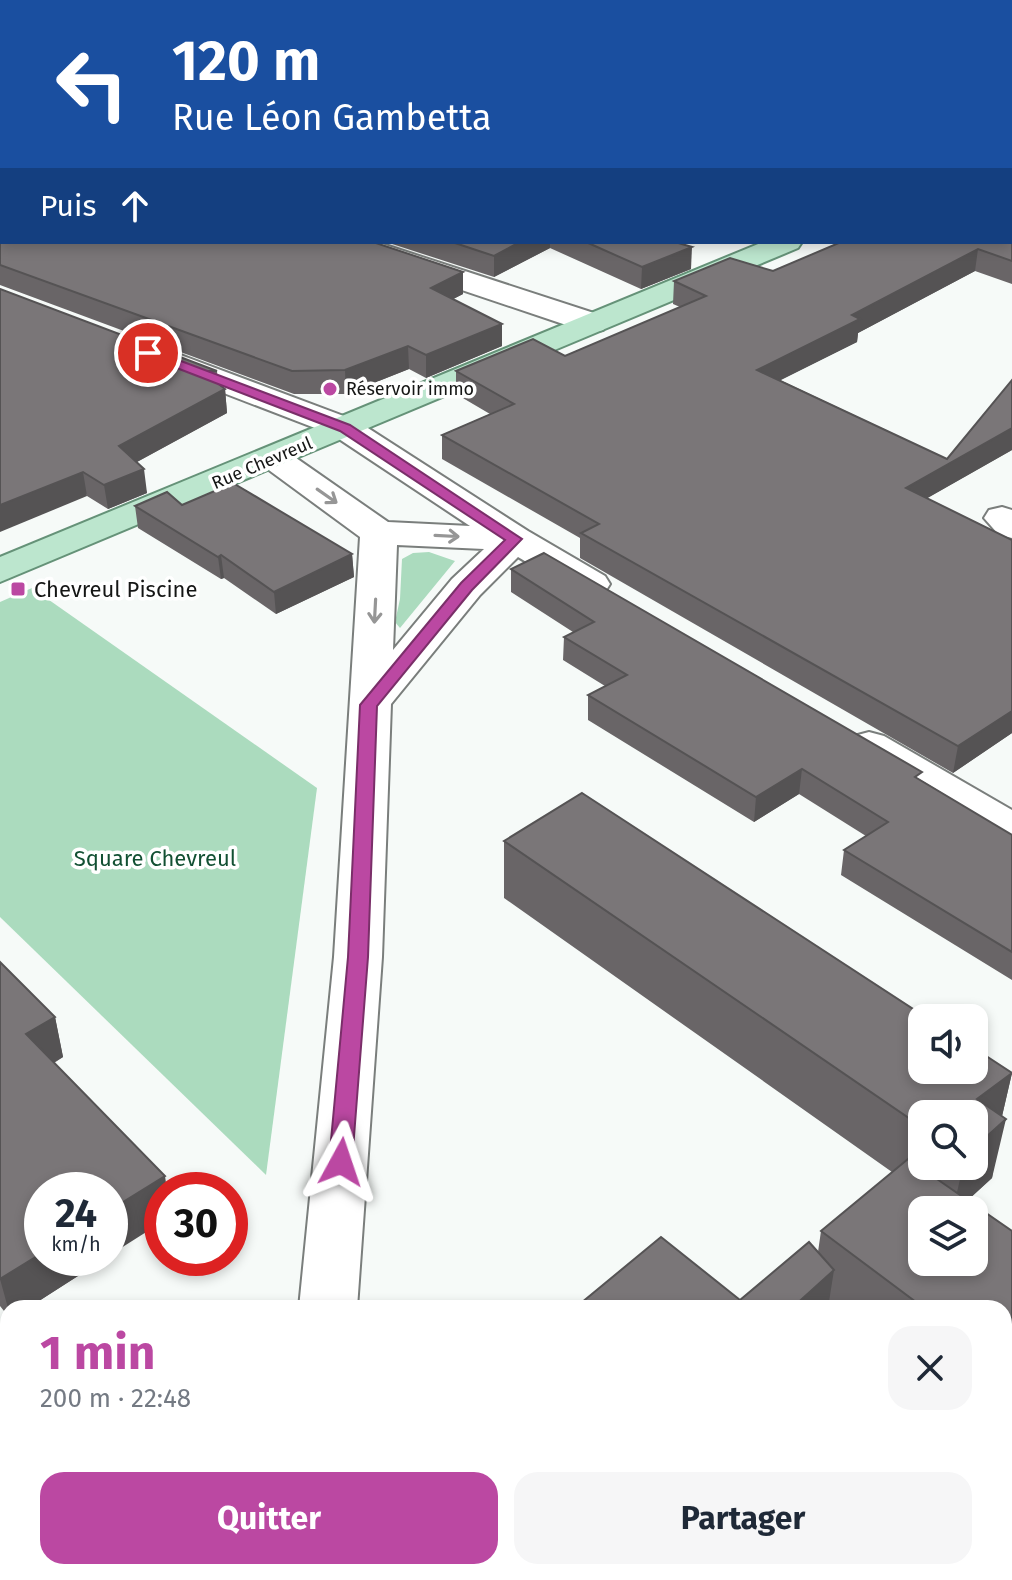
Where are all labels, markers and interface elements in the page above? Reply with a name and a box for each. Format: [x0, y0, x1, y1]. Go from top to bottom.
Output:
text: 120 m [172, 28, 320, 95]
icon: left [40, 32, 144, 136]
text: Rue Léon Gambetta [172, 96, 492, 140]
icon: ahead [113, 184, 157, 228]
text: Puis [40, 188, 97, 224]
pin [114, 319, 182, 387]
icon: arrive [126, 331, 170, 375]
place label: Réservoir immo [346, 378, 474, 400]
marker: Réservoir immo [321, 380, 339, 398]
street label: Rue Chevreul [208, 432, 316, 494]
one-way arrow [315, 488, 337, 504]
one-way arrow [433, 529, 460, 544]
place label: Chevreul Piscine [34, 576, 197, 603]
marker: Chevreul Piscine [9, 580, 27, 598]
one-way arrow [367, 597, 382, 624]
park label: Square Chevreul [74, 845, 236, 872]
map controls [908, 1004, 988, 1276]
button: sound [908, 1004, 988, 1084]
button: search [908, 1100, 988, 1180]
position arrow [299, 1120, 383, 1204]
speed limit sign: 30 [144, 1172, 248, 1276]
text: 24 [55, 1190, 97, 1238]
button: layers [908, 1196, 988, 1276]
text: km/h [51, 1232, 101, 1256]
text: 1 min [40, 1324, 155, 1382]
button: close [888, 1326, 972, 1410]
text: 200 m · 22:48 [40, 1383, 191, 1414]
button: Quitter [40, 1472, 498, 1564]
button: Partager [514, 1472, 972, 1564]

